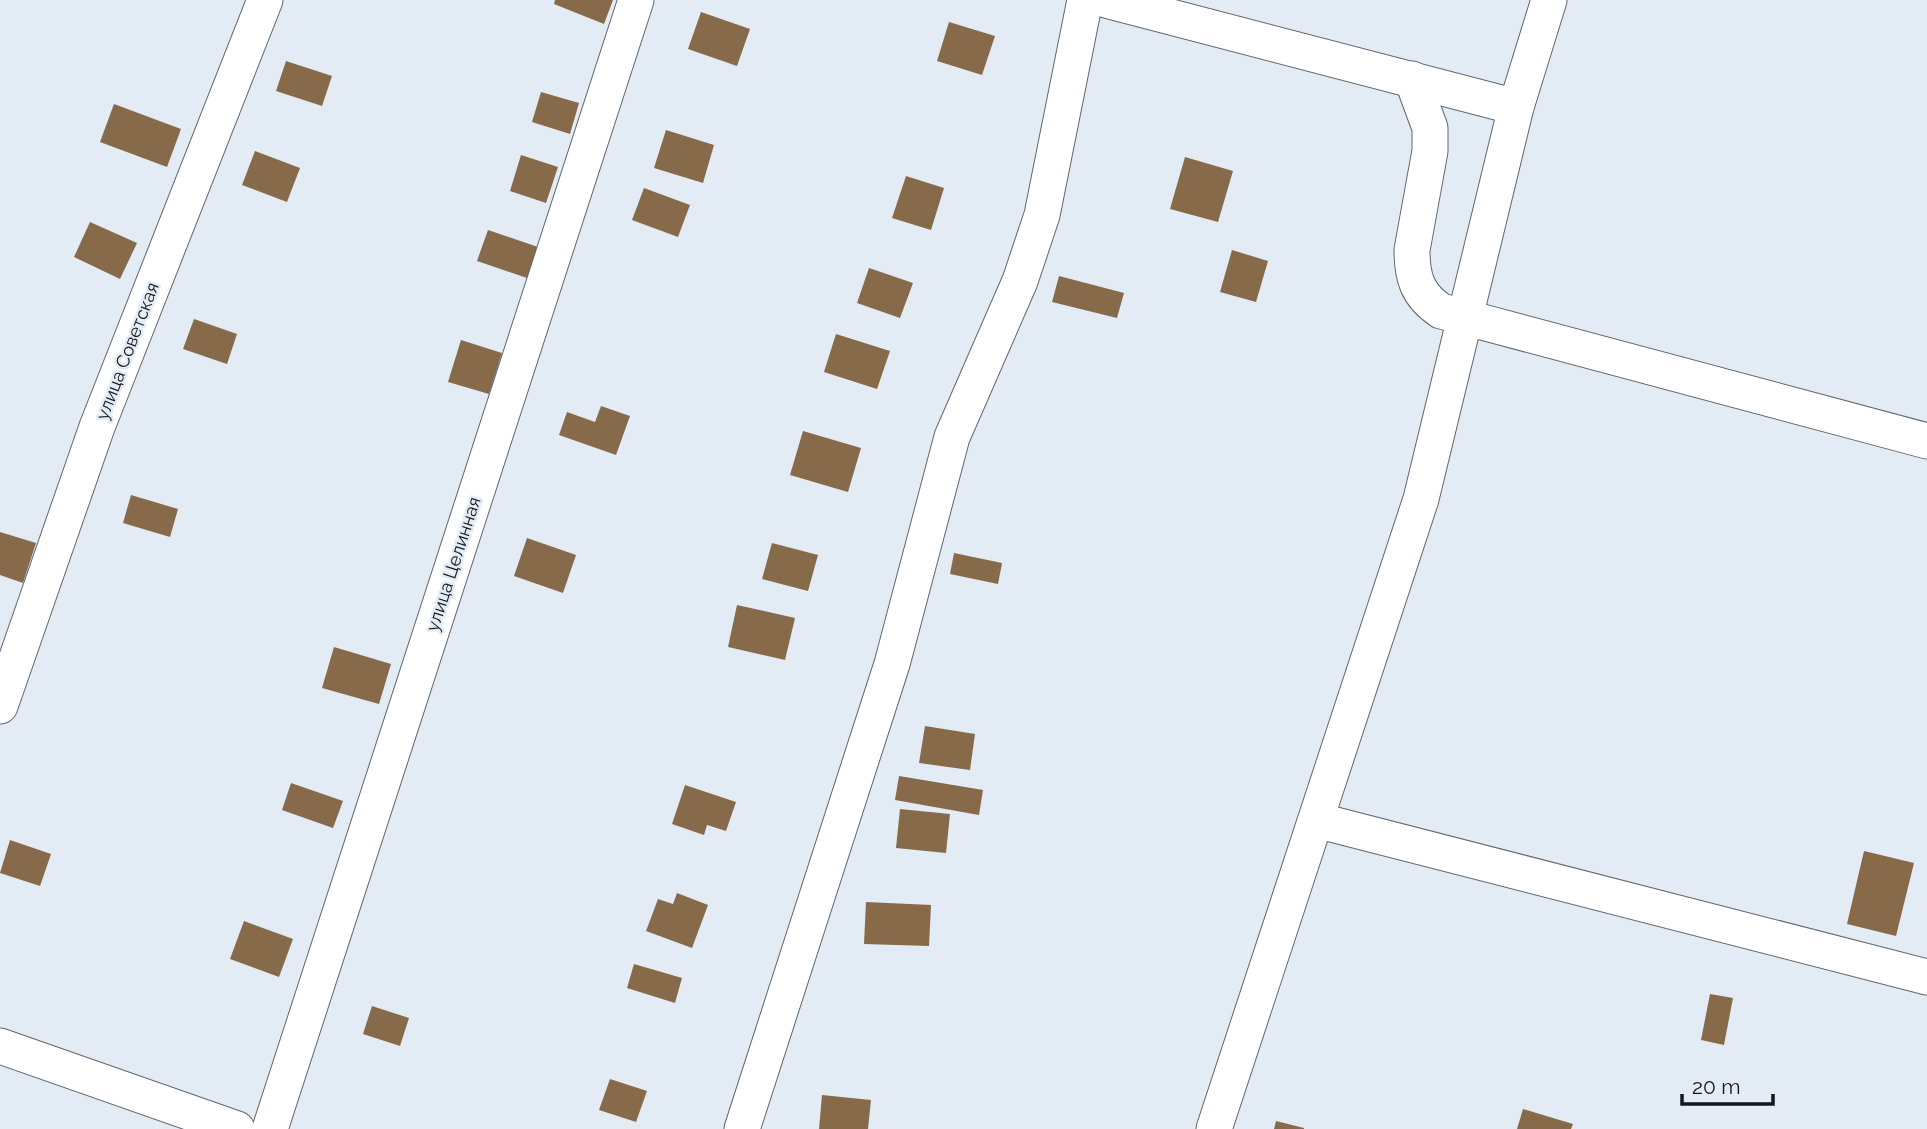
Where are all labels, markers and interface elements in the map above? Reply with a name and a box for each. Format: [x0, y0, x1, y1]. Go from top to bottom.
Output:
street label: улица Советская [91, 279, 163, 423]
street label: улица Целинная [421, 494, 485, 634]
scale bar [1682, 1062, 1773, 1106]
text: 20 m [1692, 1074, 1740, 1099]

